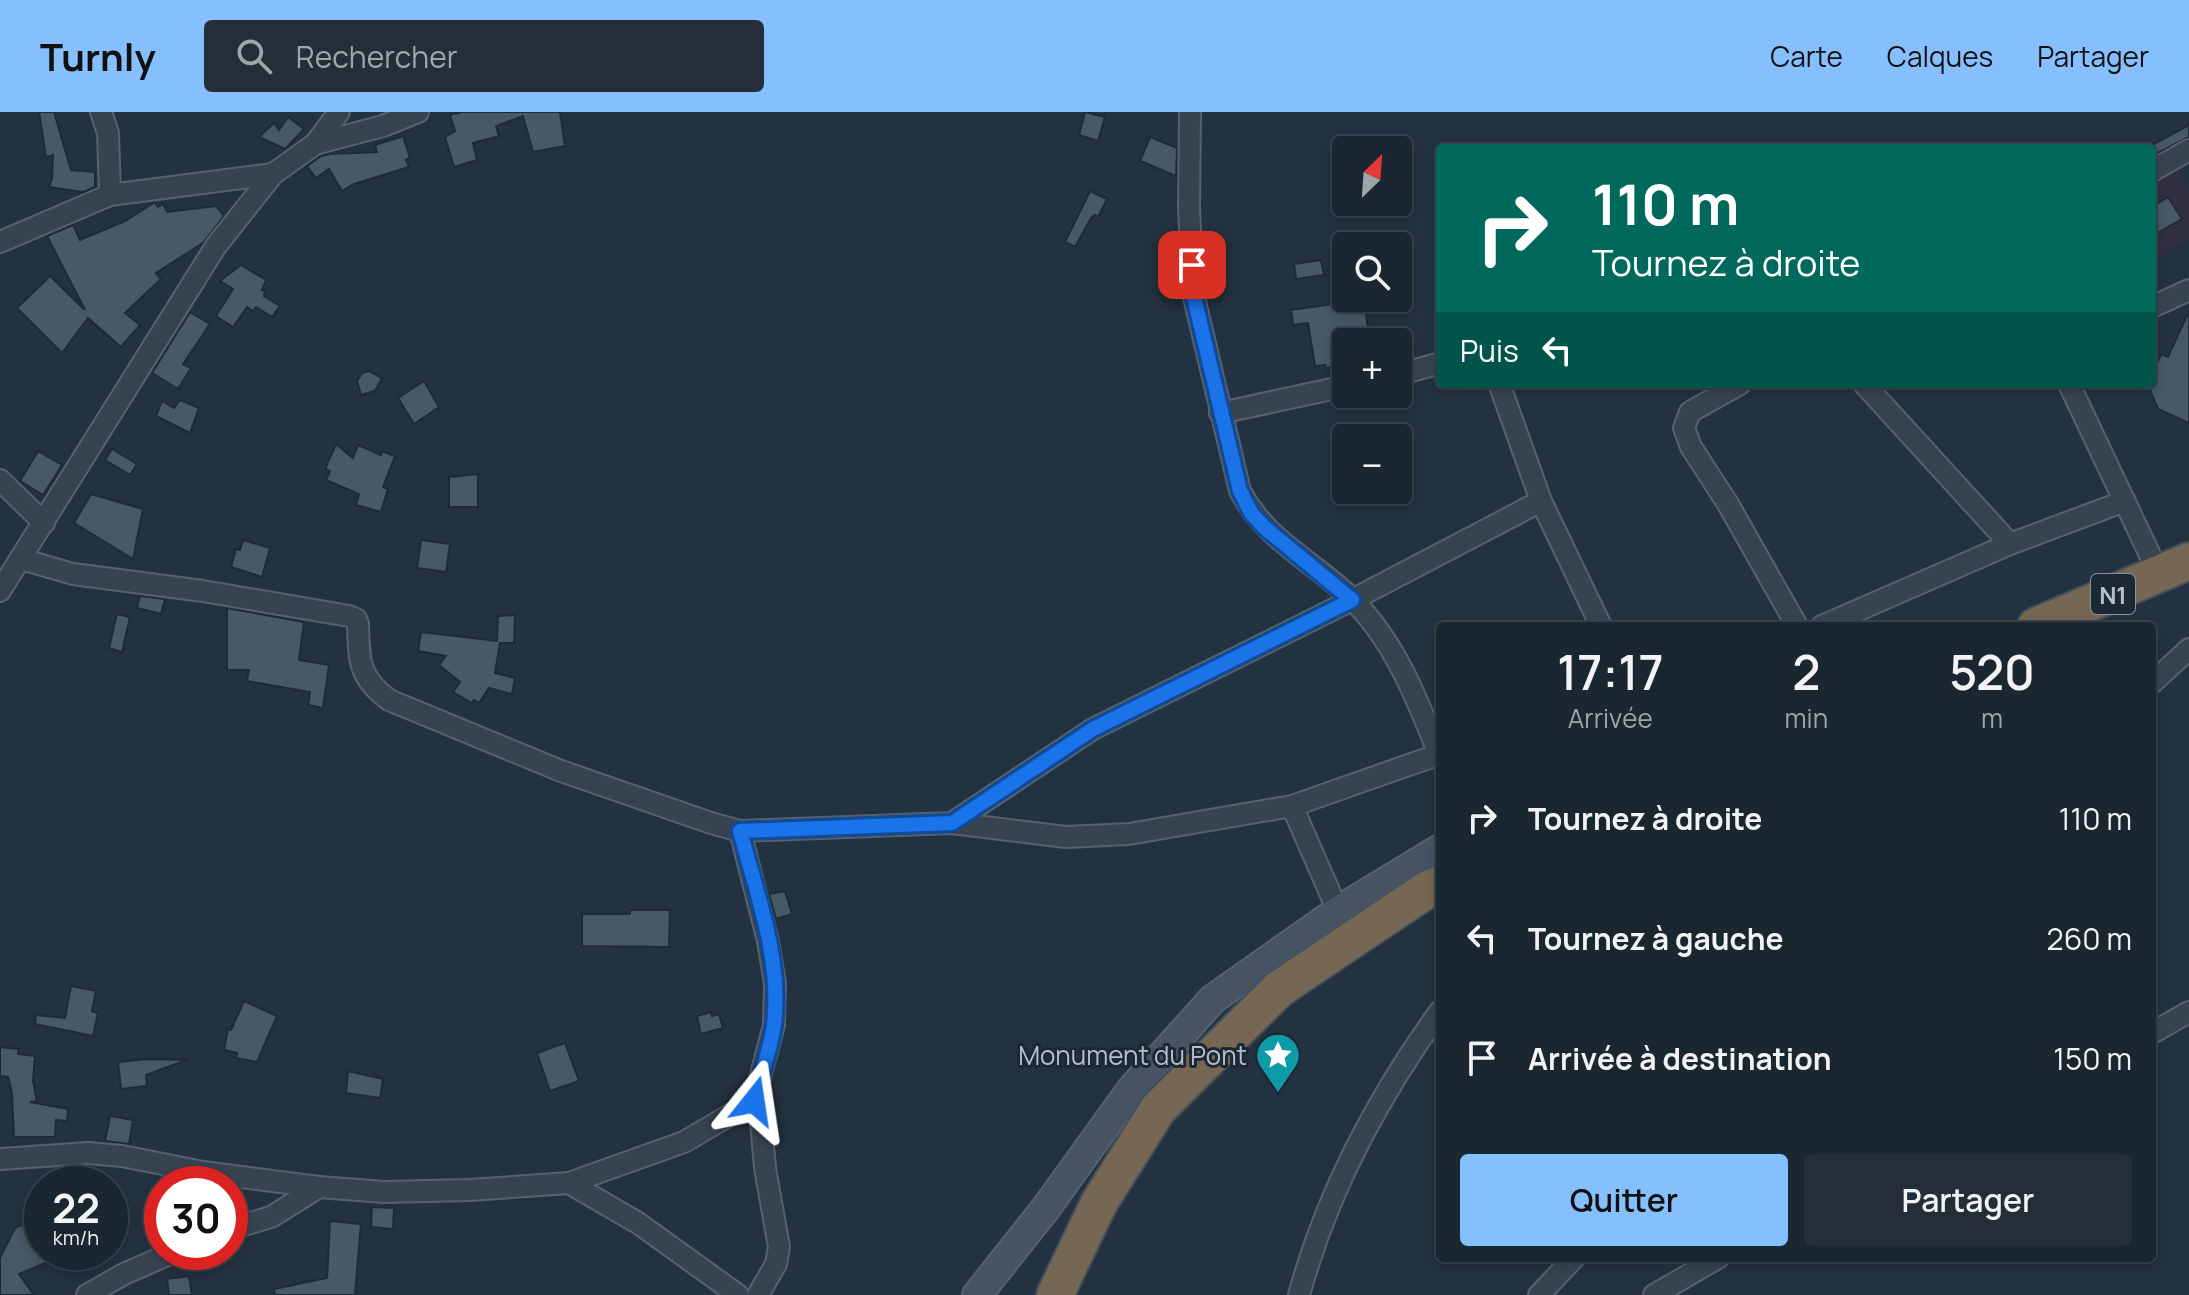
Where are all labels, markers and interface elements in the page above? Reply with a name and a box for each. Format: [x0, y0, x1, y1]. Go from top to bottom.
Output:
search box [204, 20, 764, 92]
text: Turnly [40, 30, 156, 82]
icon: search [232, 34, 276, 78]
text: Rechercher [296, 36, 457, 77]
text: Carte [1770, 37, 1843, 75]
text: Calques [1887, 37, 1993, 75]
text: Partager [2037, 37, 2149, 75]
north arrow [1332, 136, 1412, 216]
map controls [1332, 136, 1412, 504]
text: 110 m [1592, 165, 1739, 242]
icon: right [1460, 176, 1564, 280]
pin [1158, 231, 1226, 299]
button: search [1332, 232, 1412, 312]
text: Tournez à droite [1592, 238, 1860, 287]
icon: arrive [1170, 243, 1214, 287]
button: + [1332, 328, 1412, 408]
icon: left [1535, 328, 1579, 372]
text: Puis [1460, 330, 1519, 371]
button: − [1332, 424, 1412, 504]
road number: N1 [2091, 574, 2135, 614]
text: 17:17 [1557, 639, 1664, 704]
text: 2 [1792, 639, 1820, 704]
text: 520 [1949, 639, 2035, 704]
text: Arrivée [1568, 700, 1653, 736]
text: min [1785, 700, 1828, 736]
text: m [1981, 700, 2003, 736]
icon: right [1460, 796, 1504, 840]
text: Tournez à droite [1528, 798, 1762, 839]
text: 110 m [2059, 798, 2132, 839]
icon: left [1460, 916, 1504, 960]
text: Tournez à gauche [1528, 918, 1784, 959]
text: 260 m [2047, 918, 2132, 959]
place icon: Monument du Pont [1254, 1031, 1302, 1094]
icon: arrive [1460, 1036, 1504, 1080]
place label: Monument du Pont [1018, 1037, 1247, 1073]
text: Arrivée à destination [1528, 1038, 1831, 1079]
text: 150 m [2053, 1038, 2132, 1079]
position arrow [712, 1059, 796, 1143]
button: Quitter [1460, 1154, 1788, 1246]
button: Partager [1804, 1154, 2132, 1246]
speed limit sign: 30 [144, 1166, 248, 1270]
text: 22 [52, 1180, 100, 1235]
text: km/h [53, 1224, 99, 1251]

